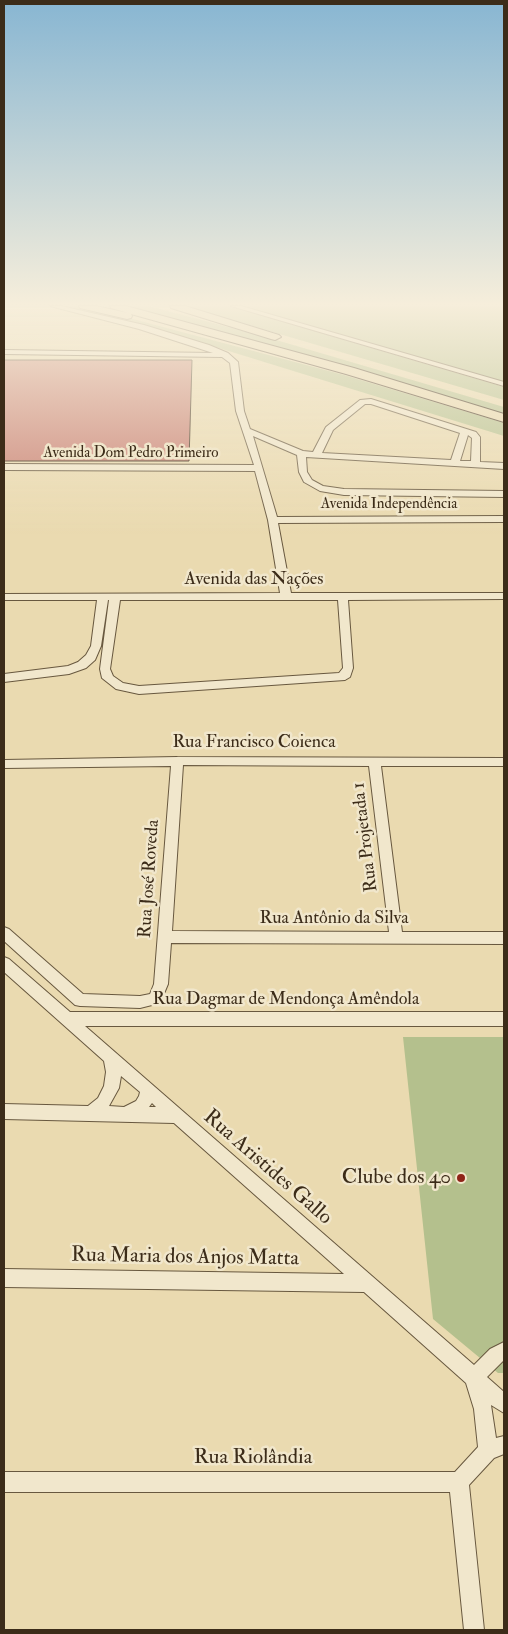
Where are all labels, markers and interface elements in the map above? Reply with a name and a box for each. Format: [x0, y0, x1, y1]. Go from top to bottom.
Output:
street label: Avenida Dom Pedro Primeiro [43, 445, 219, 463]
street label: Avenida Independência [321, 496, 457, 514]
street label: Avenida das Nações [184, 569, 324, 591]
street label: Rua Francisco Coienca [172, 732, 336, 754]
street label: Rua Projetada 1 [349, 781, 383, 893]
street label: Rua José Roveda [135, 819, 165, 939]
street label: Rua Antônio da Silva [259, 908, 409, 930]
street label: Rua Dagmar de Mendonça Amêndola [153, 989, 419, 1011]
street label: Rua Aristides Gallo [197, 1105, 337, 1231]
place label: Clube dos 40 [342, 1165, 451, 1191]
marker: Clube dos 40 [455, 1172, 467, 1184]
street label: Rua Maria dos Anjos Matta [71, 1243, 299, 1273]
street label: Rua Riolândia [194, 1445, 312, 1471]

